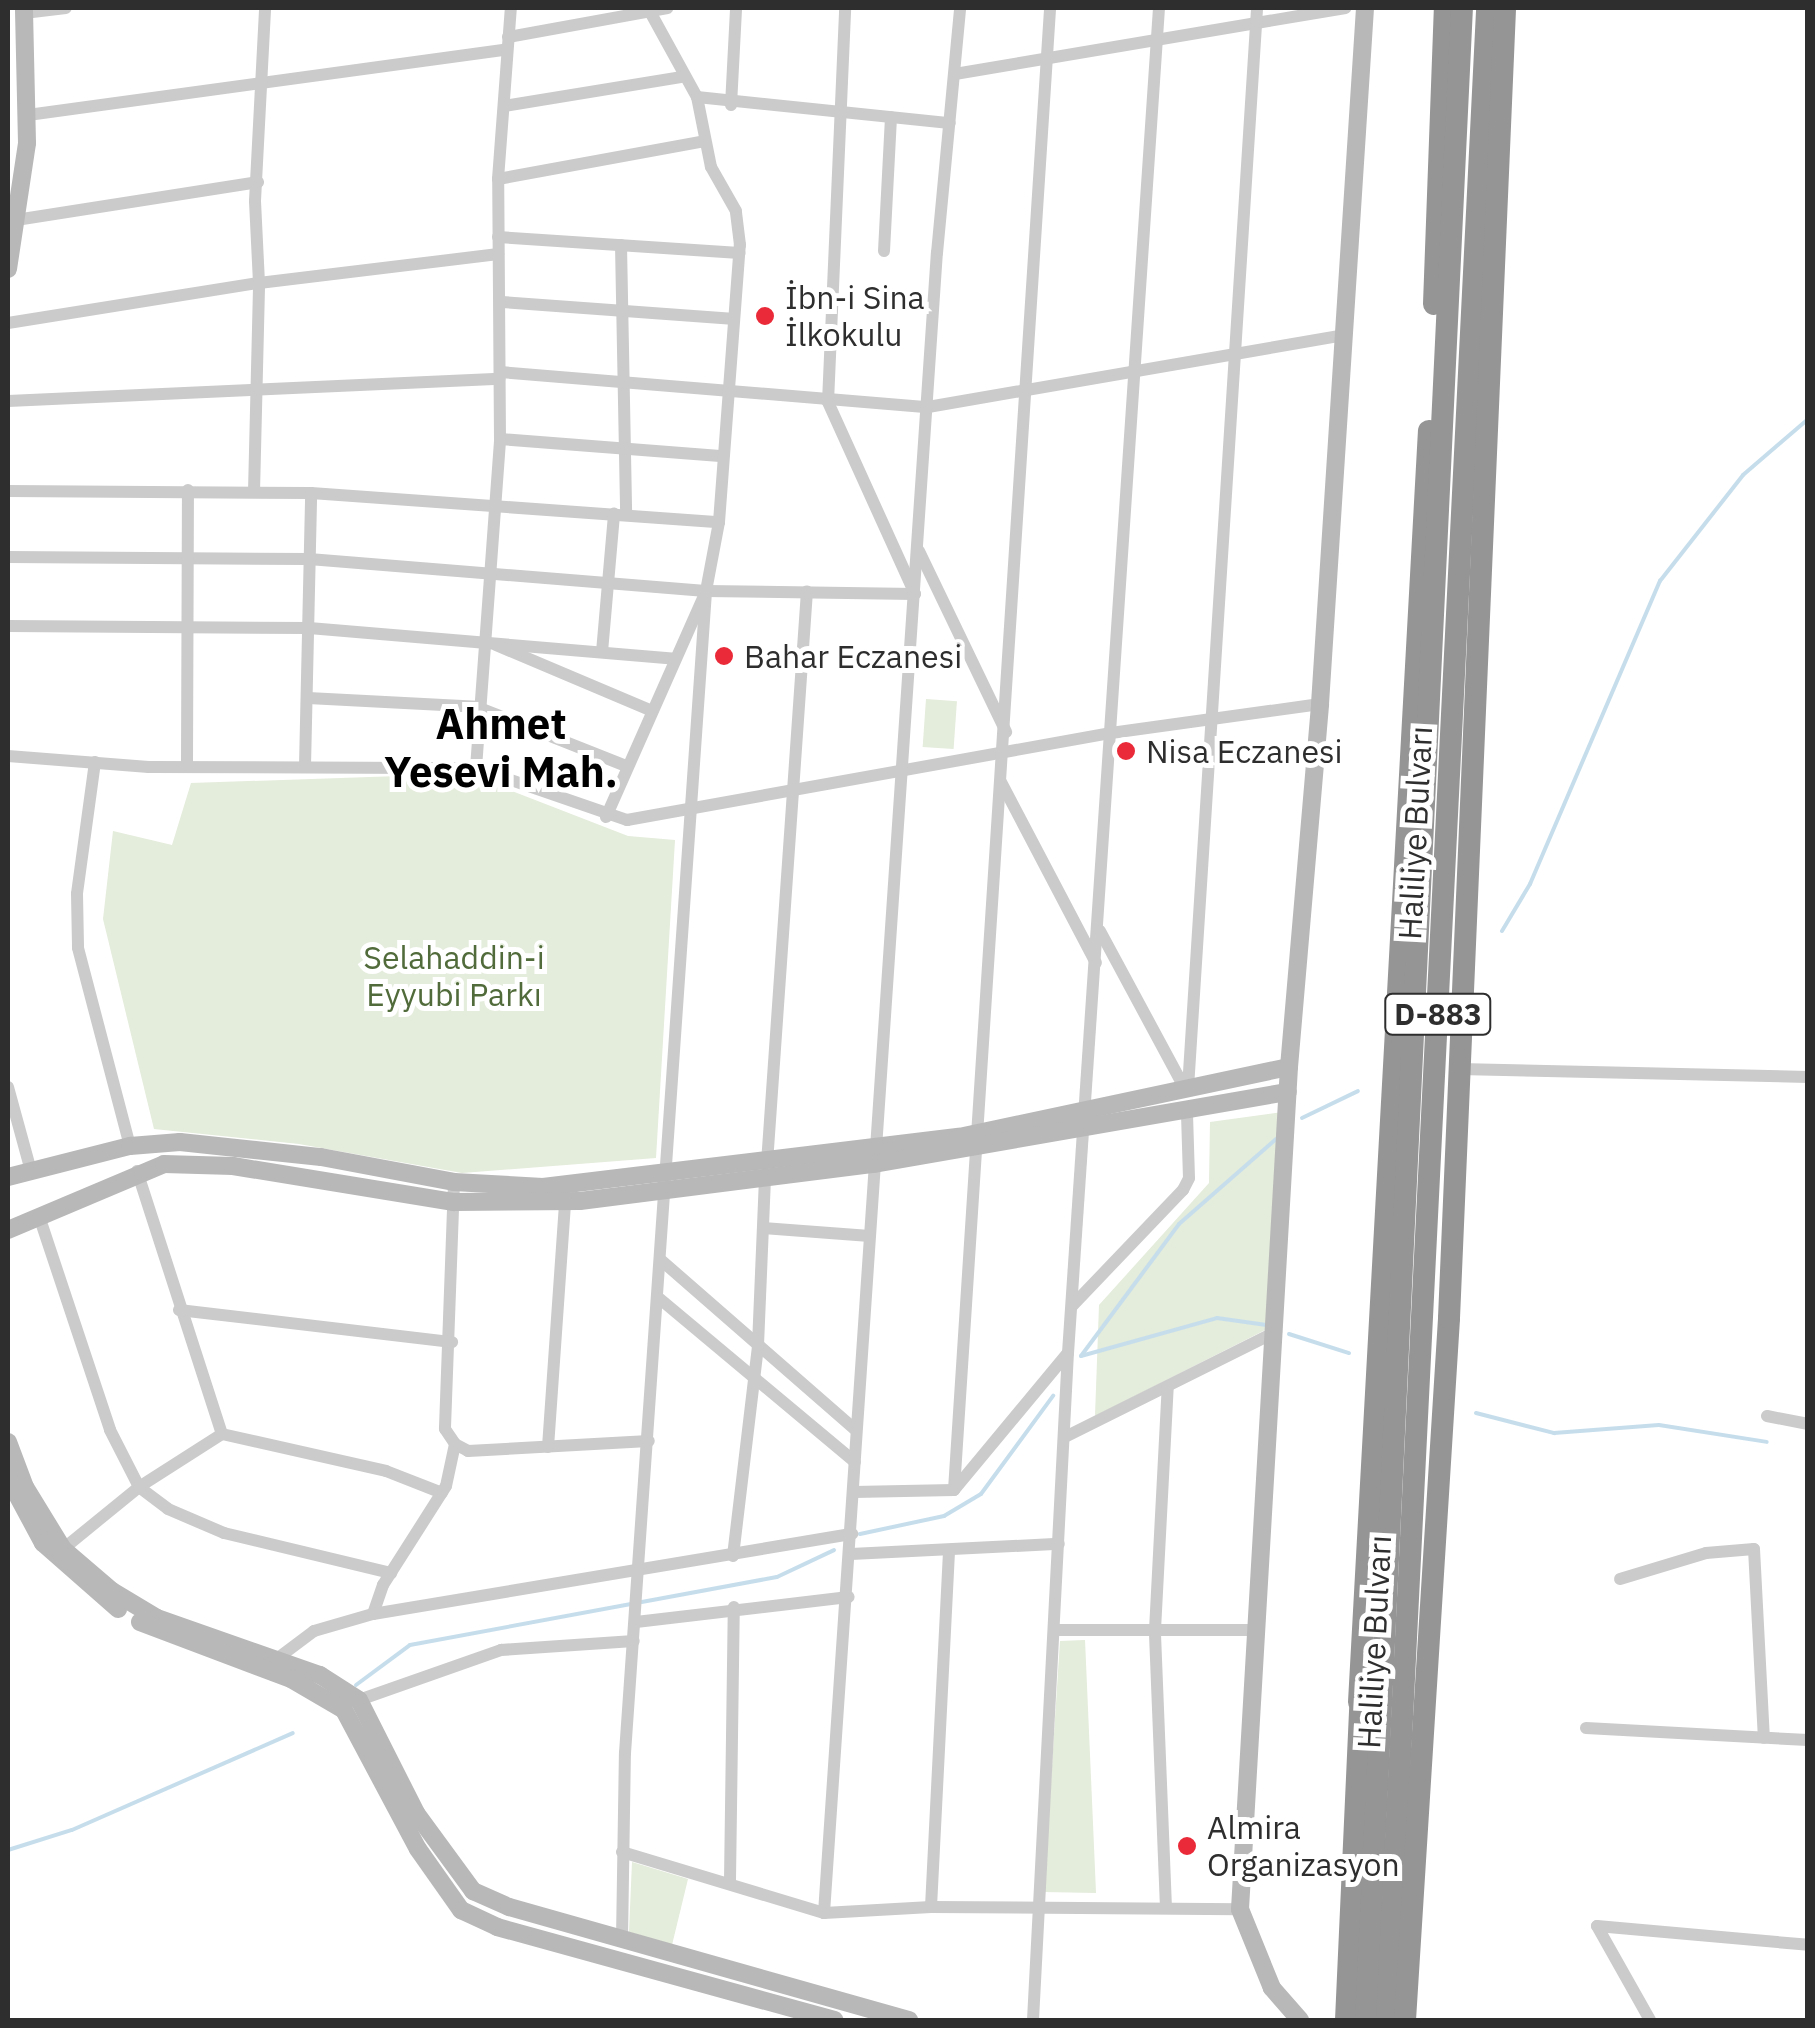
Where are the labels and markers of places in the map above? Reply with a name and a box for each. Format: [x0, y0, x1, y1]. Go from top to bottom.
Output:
place label: İbn-i Sina İlkokulu [785, 279, 925, 354]
marker: İbn-i Sina İlkokulu [754, 305, 776, 327]
place label: Bahar Eczanesi [744, 637, 962, 675]
marker: Bahar Eczanesi [713, 645, 735, 667]
place label: Nisa Eczanesi [1146, 732, 1343, 770]
marker: Nisa Eczanesi [1115, 740, 1137, 762]
place label: Almira Organizasyon [1207, 1809, 1400, 1884]
marker: Almira Organizasyon [1176, 1835, 1198, 1857]

